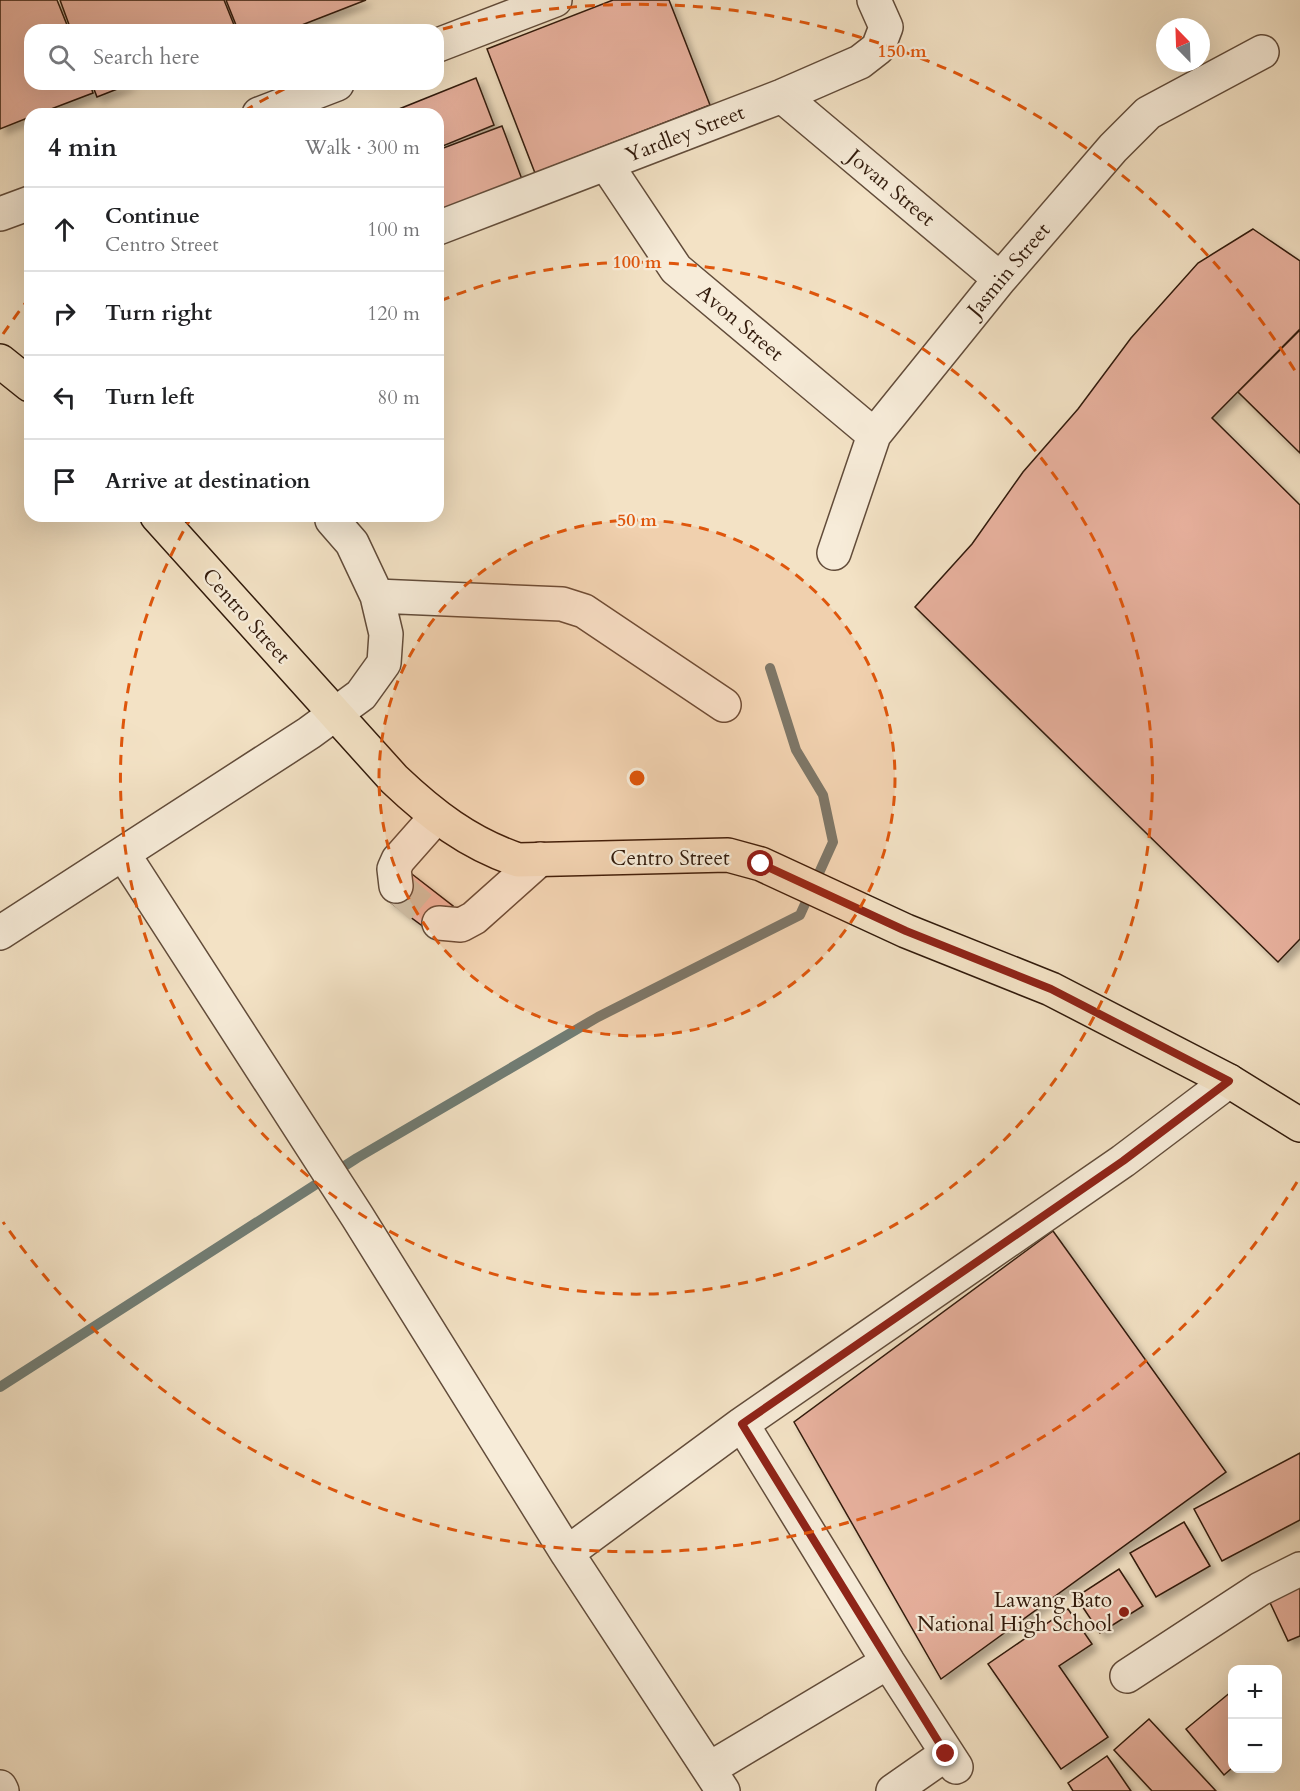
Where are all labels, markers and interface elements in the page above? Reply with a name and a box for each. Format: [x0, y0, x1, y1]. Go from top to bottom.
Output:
north arrow [1156, 18, 1210, 72]
search box [24, 24, 444, 90]
text: 150 m [877, 39, 927, 64]
icon: search [45, 41, 78, 74]
text: Search here [93, 42, 200, 72]
street label: Yardley Street [621, 98, 749, 170]
text: 4 min [48, 130, 117, 165]
text: Walk · 300 m [305, 134, 420, 161]
street label: Jovan Street [839, 141, 941, 233]
text: Continue [105, 201, 200, 231]
icon: ahead [48, 213, 81, 246]
text: 100 m [367, 216, 420, 243]
street label: Jasmin Street [959, 216, 1057, 326]
text: Centro Street [105, 231, 219, 258]
text: 100 m [612, 250, 662, 275]
street label: Avon Street [690, 278, 790, 368]
icon: right [48, 297, 81, 330]
text: Turn right [105, 298, 212, 328]
text: 120 m [367, 300, 420, 327]
icon: left [48, 381, 81, 414]
text: Turn left [105, 382, 194, 412]
text: 80 m [377, 384, 420, 411]
icon: arrive [48, 465, 81, 498]
text: Arrive at destination [105, 466, 310, 496]
text: 50 m [617, 508, 657, 533]
street label: Centro Street [195, 562, 297, 670]
centre of rings [627, 768, 647, 788]
street label: Centro Street [610, 844, 730, 873]
route start [747, 850, 773, 876]
place label: Lawang Bato National High School [917, 1586, 1112, 1639]
marker: Lawang Bato National High School [1117, 1605, 1131, 1619]
map controls [1228, 1665, 1282, 1773]
button: + [1228, 1665, 1282, 1719]
button: − [1228, 1719, 1282, 1773]
route end [932, 1740, 958, 1766]

